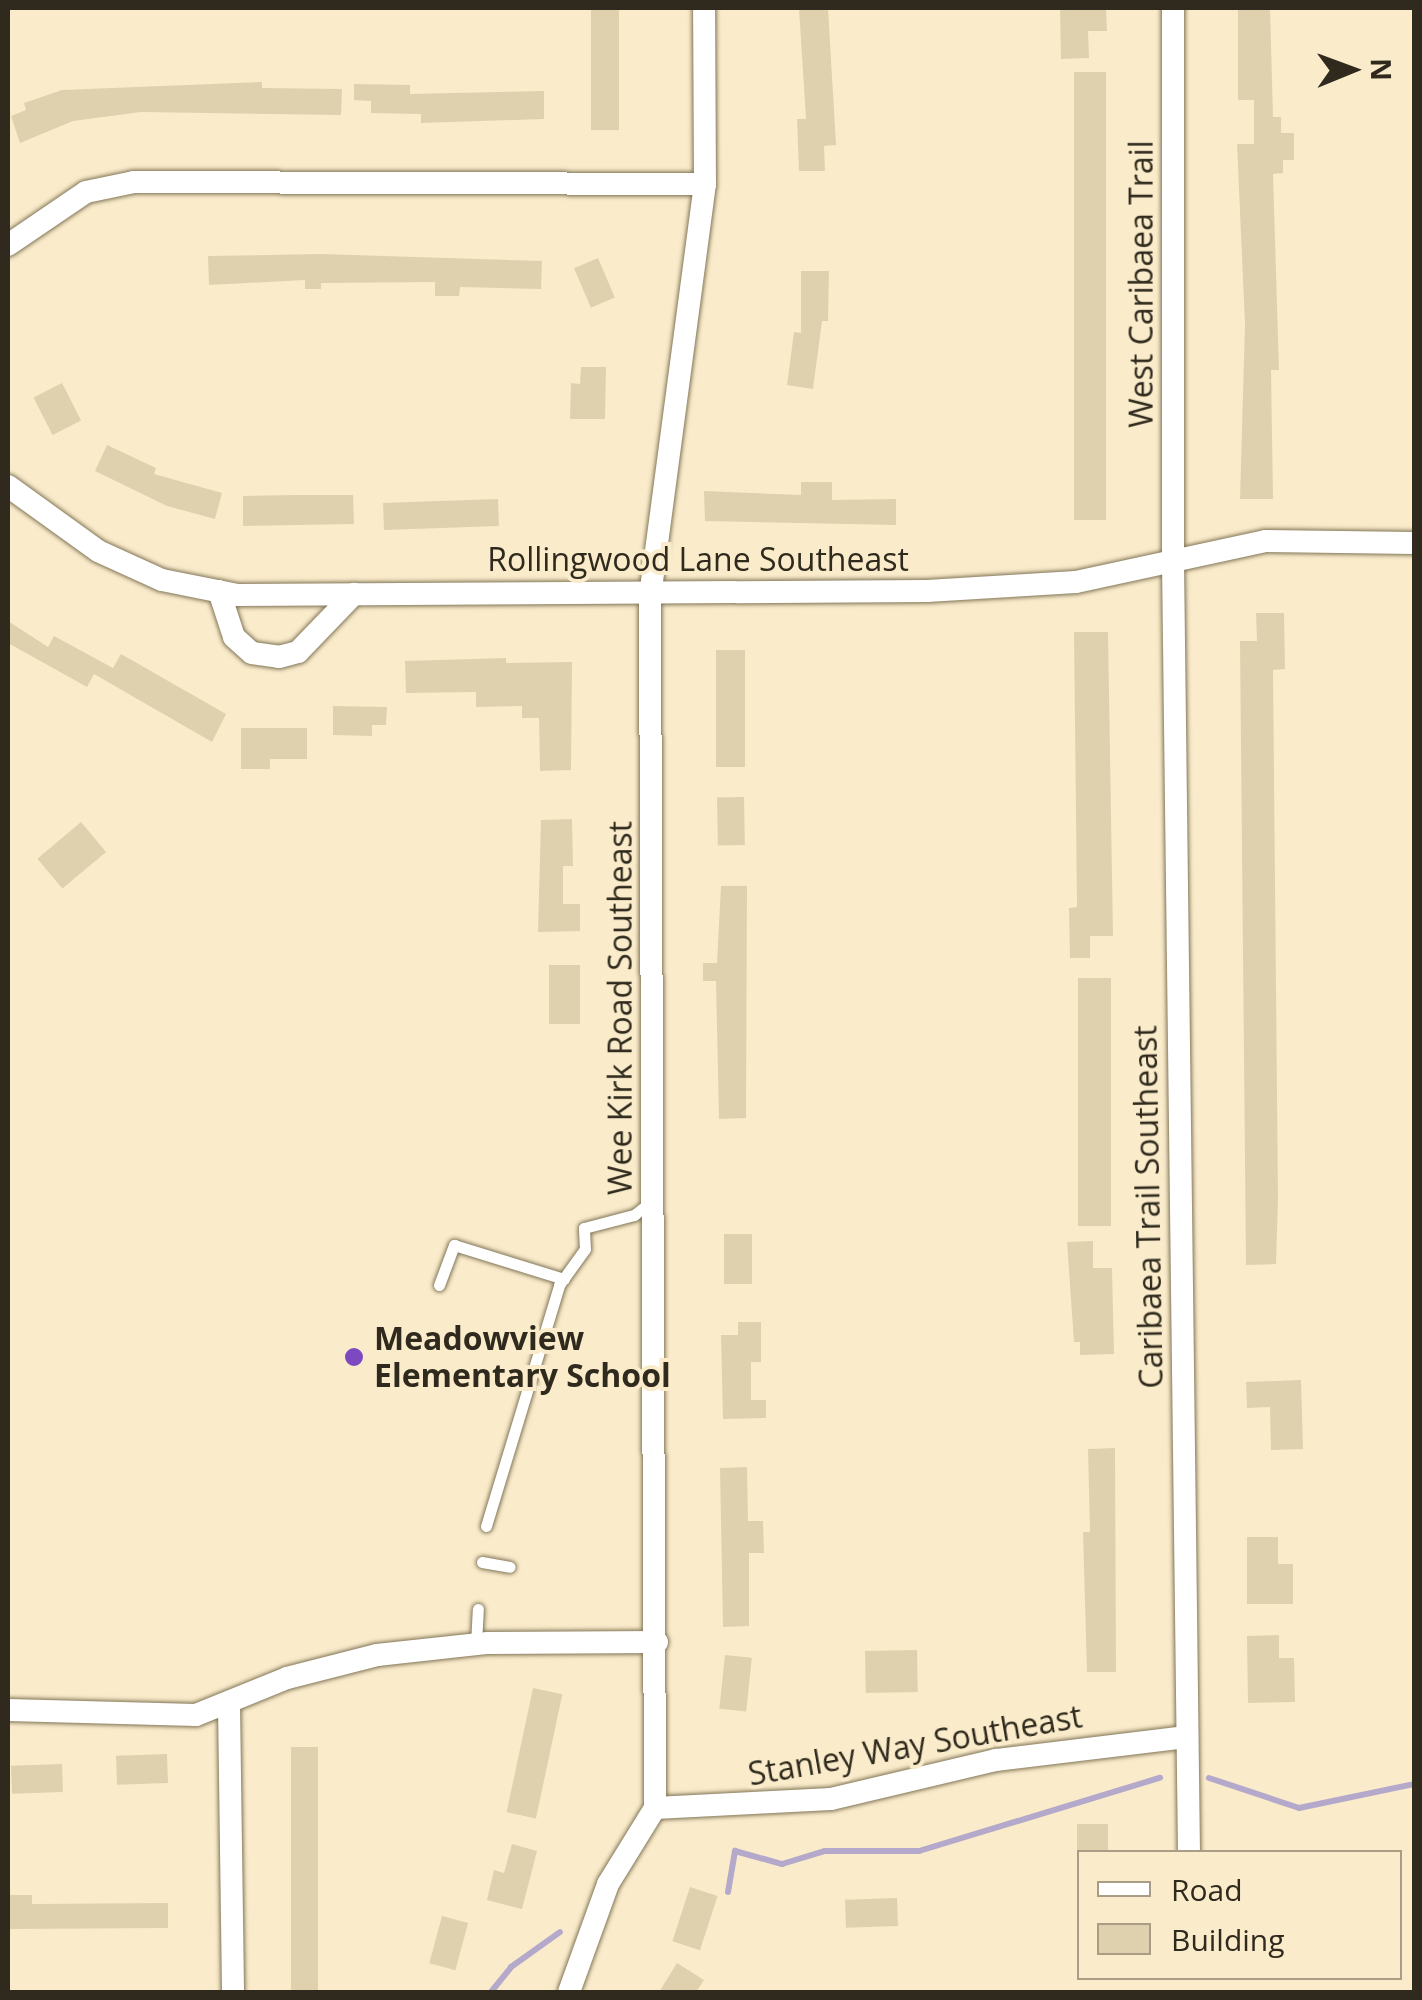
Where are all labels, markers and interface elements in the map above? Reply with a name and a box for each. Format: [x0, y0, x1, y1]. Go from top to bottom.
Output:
north arrow [1302, 20, 1402, 120]
text: N [1363, 58, 1401, 81]
street label: West Caribaea Trail [1122, 140, 1160, 428]
street label: Rollingwood Lane Southeast [487, 540, 909, 578]
street label: Wee Kirk Road Southeast [601, 821, 639, 1195]
street label: Caribaea Trail Southeast [1126, 1025, 1170, 1389]
place label: Meadowview Elementary School [374, 1320, 671, 1395]
marker: Meadowview Elementary School [343, 1346, 365, 1368]
street label: Stanley Way Southeast [745, 1697, 1085, 1793]
legend [1077, 1850, 1402, 1980]
text: Road [1171, 1869, 1243, 1910]
text: Building [1171, 1919, 1285, 1960]

